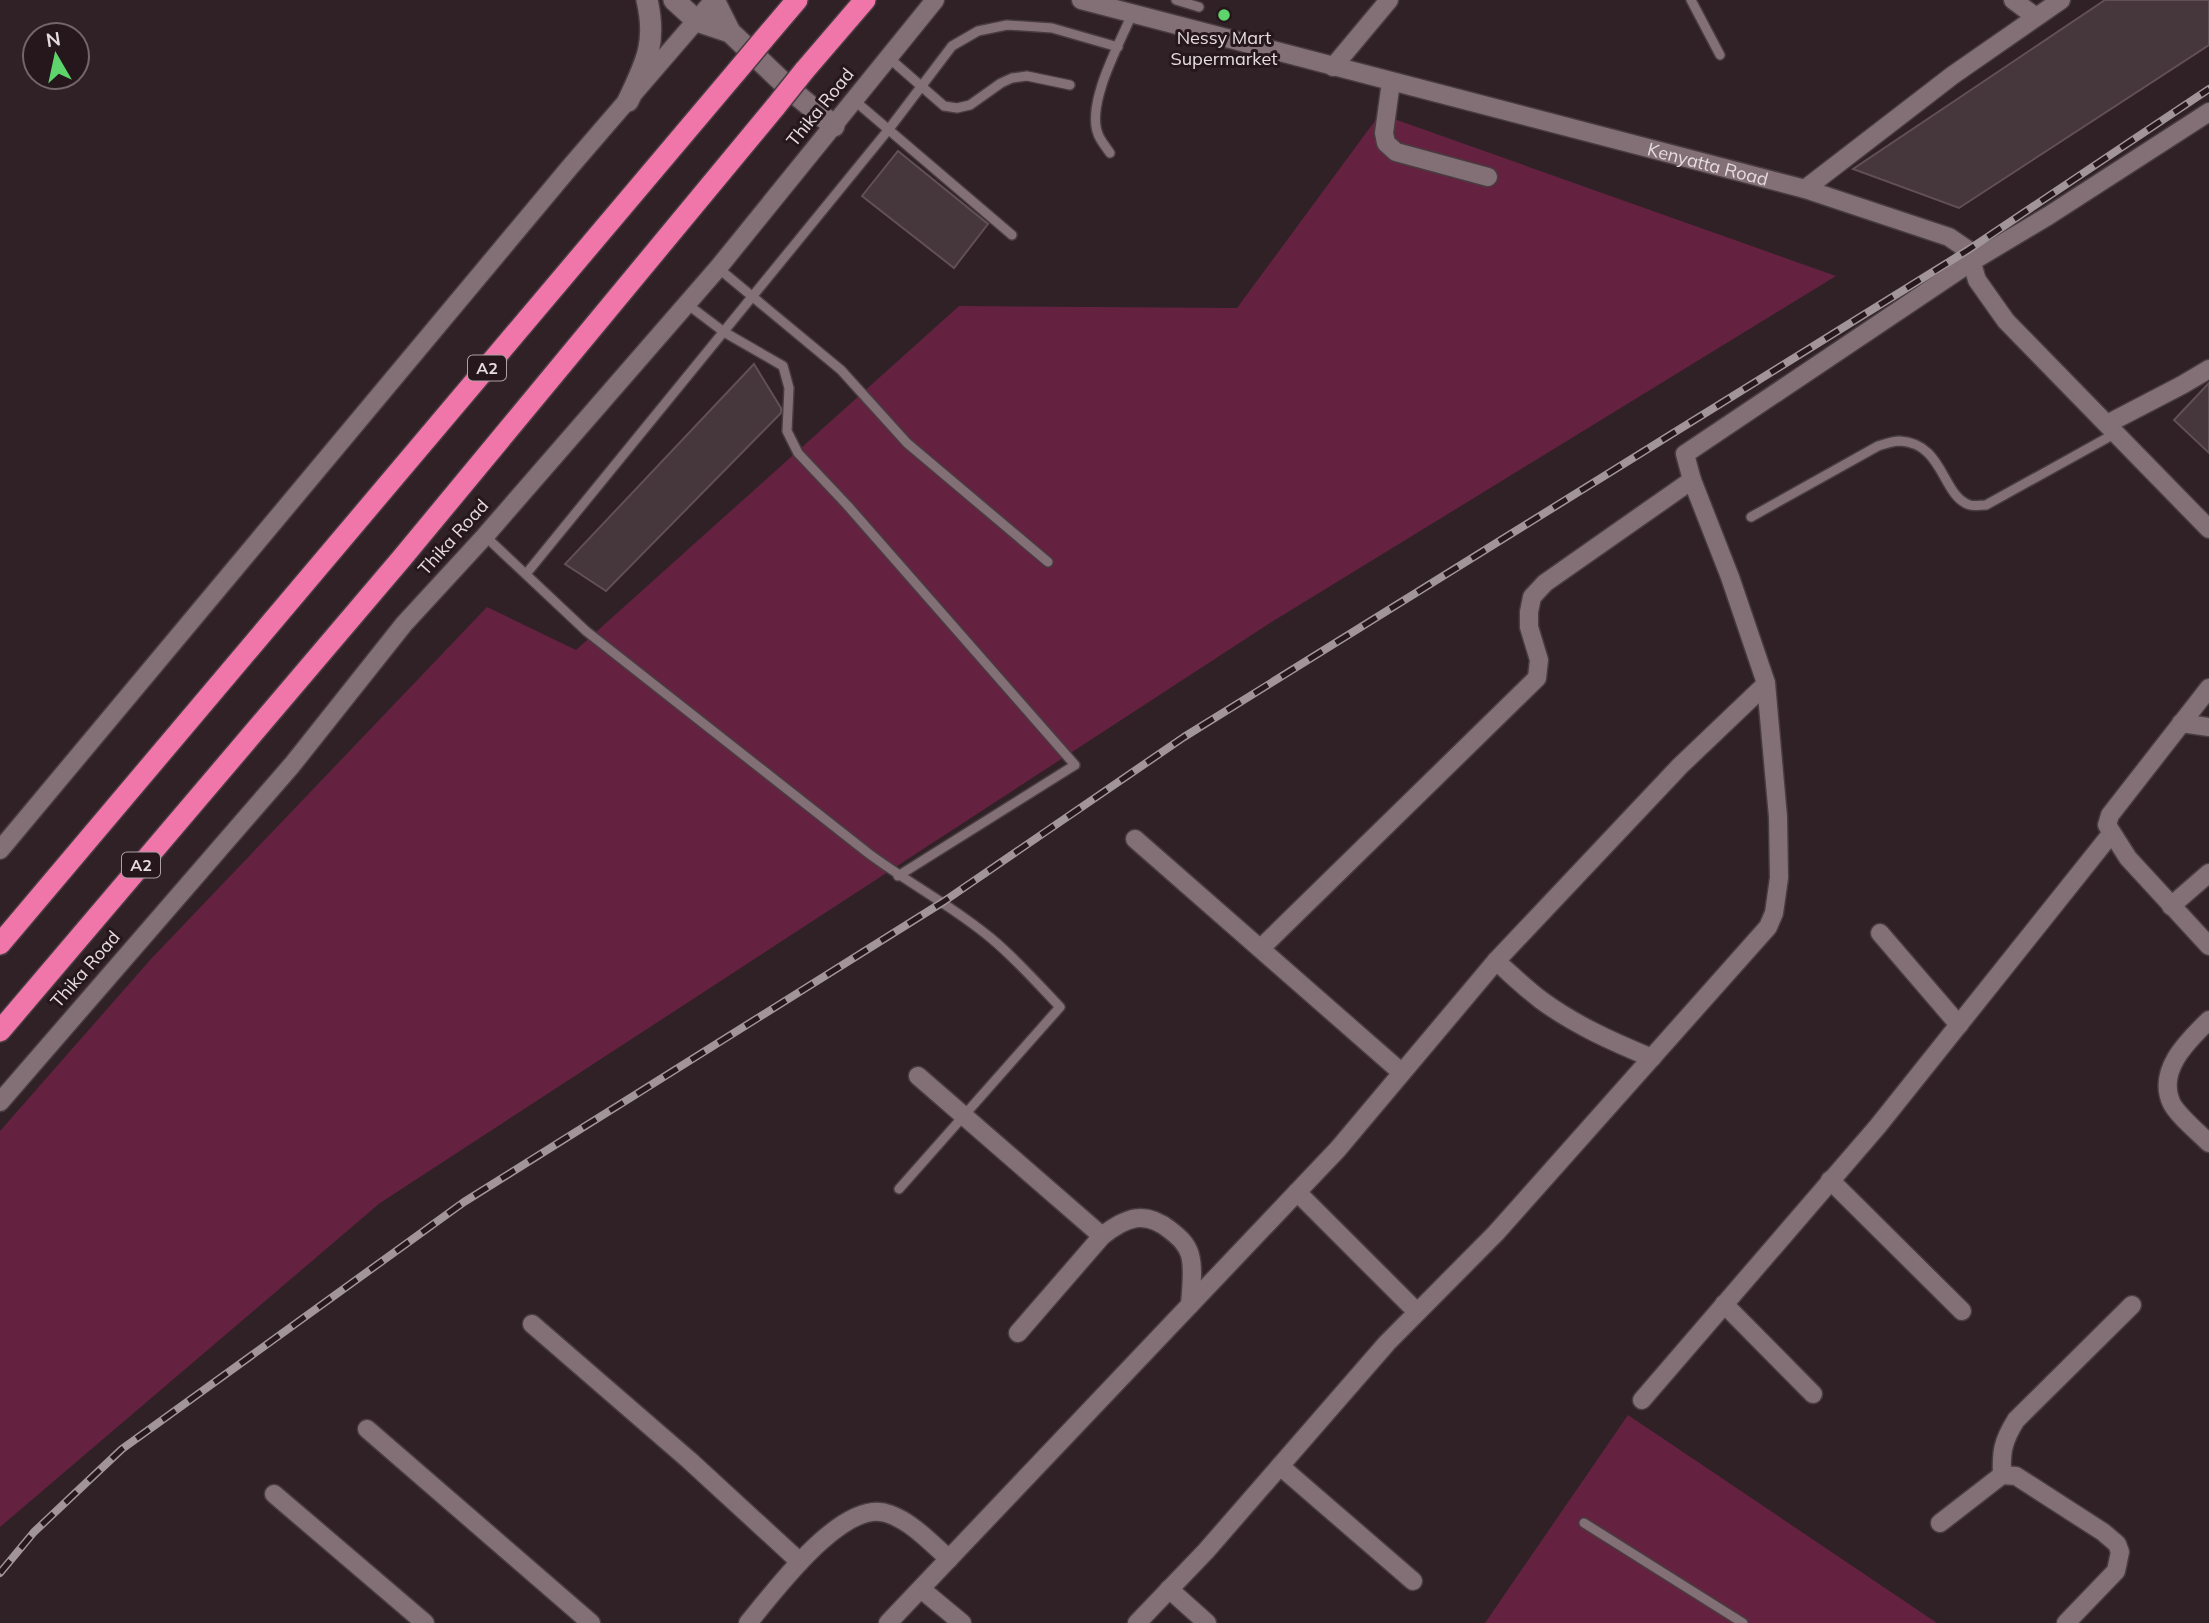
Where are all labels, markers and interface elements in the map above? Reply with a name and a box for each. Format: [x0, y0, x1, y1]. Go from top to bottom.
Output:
marker: Nessy Mart Supermarket [1216, 7, 1232, 23]
north arrow [21, 21, 91, 91]
text: N [44, 26, 62, 52]
place label: Nessy Mart Supermarket [1171, 26, 1278, 70]
street label: Thika Road [781, 63, 859, 151]
street label: Kenyatta Road [1645, 137, 1771, 190]
road number: A2 [468, 356, 506, 380]
street label: Thika Road [413, 494, 493, 580]
road number: A2 [122, 852, 160, 878]
street label: Thika Road [45, 926, 125, 1012]

